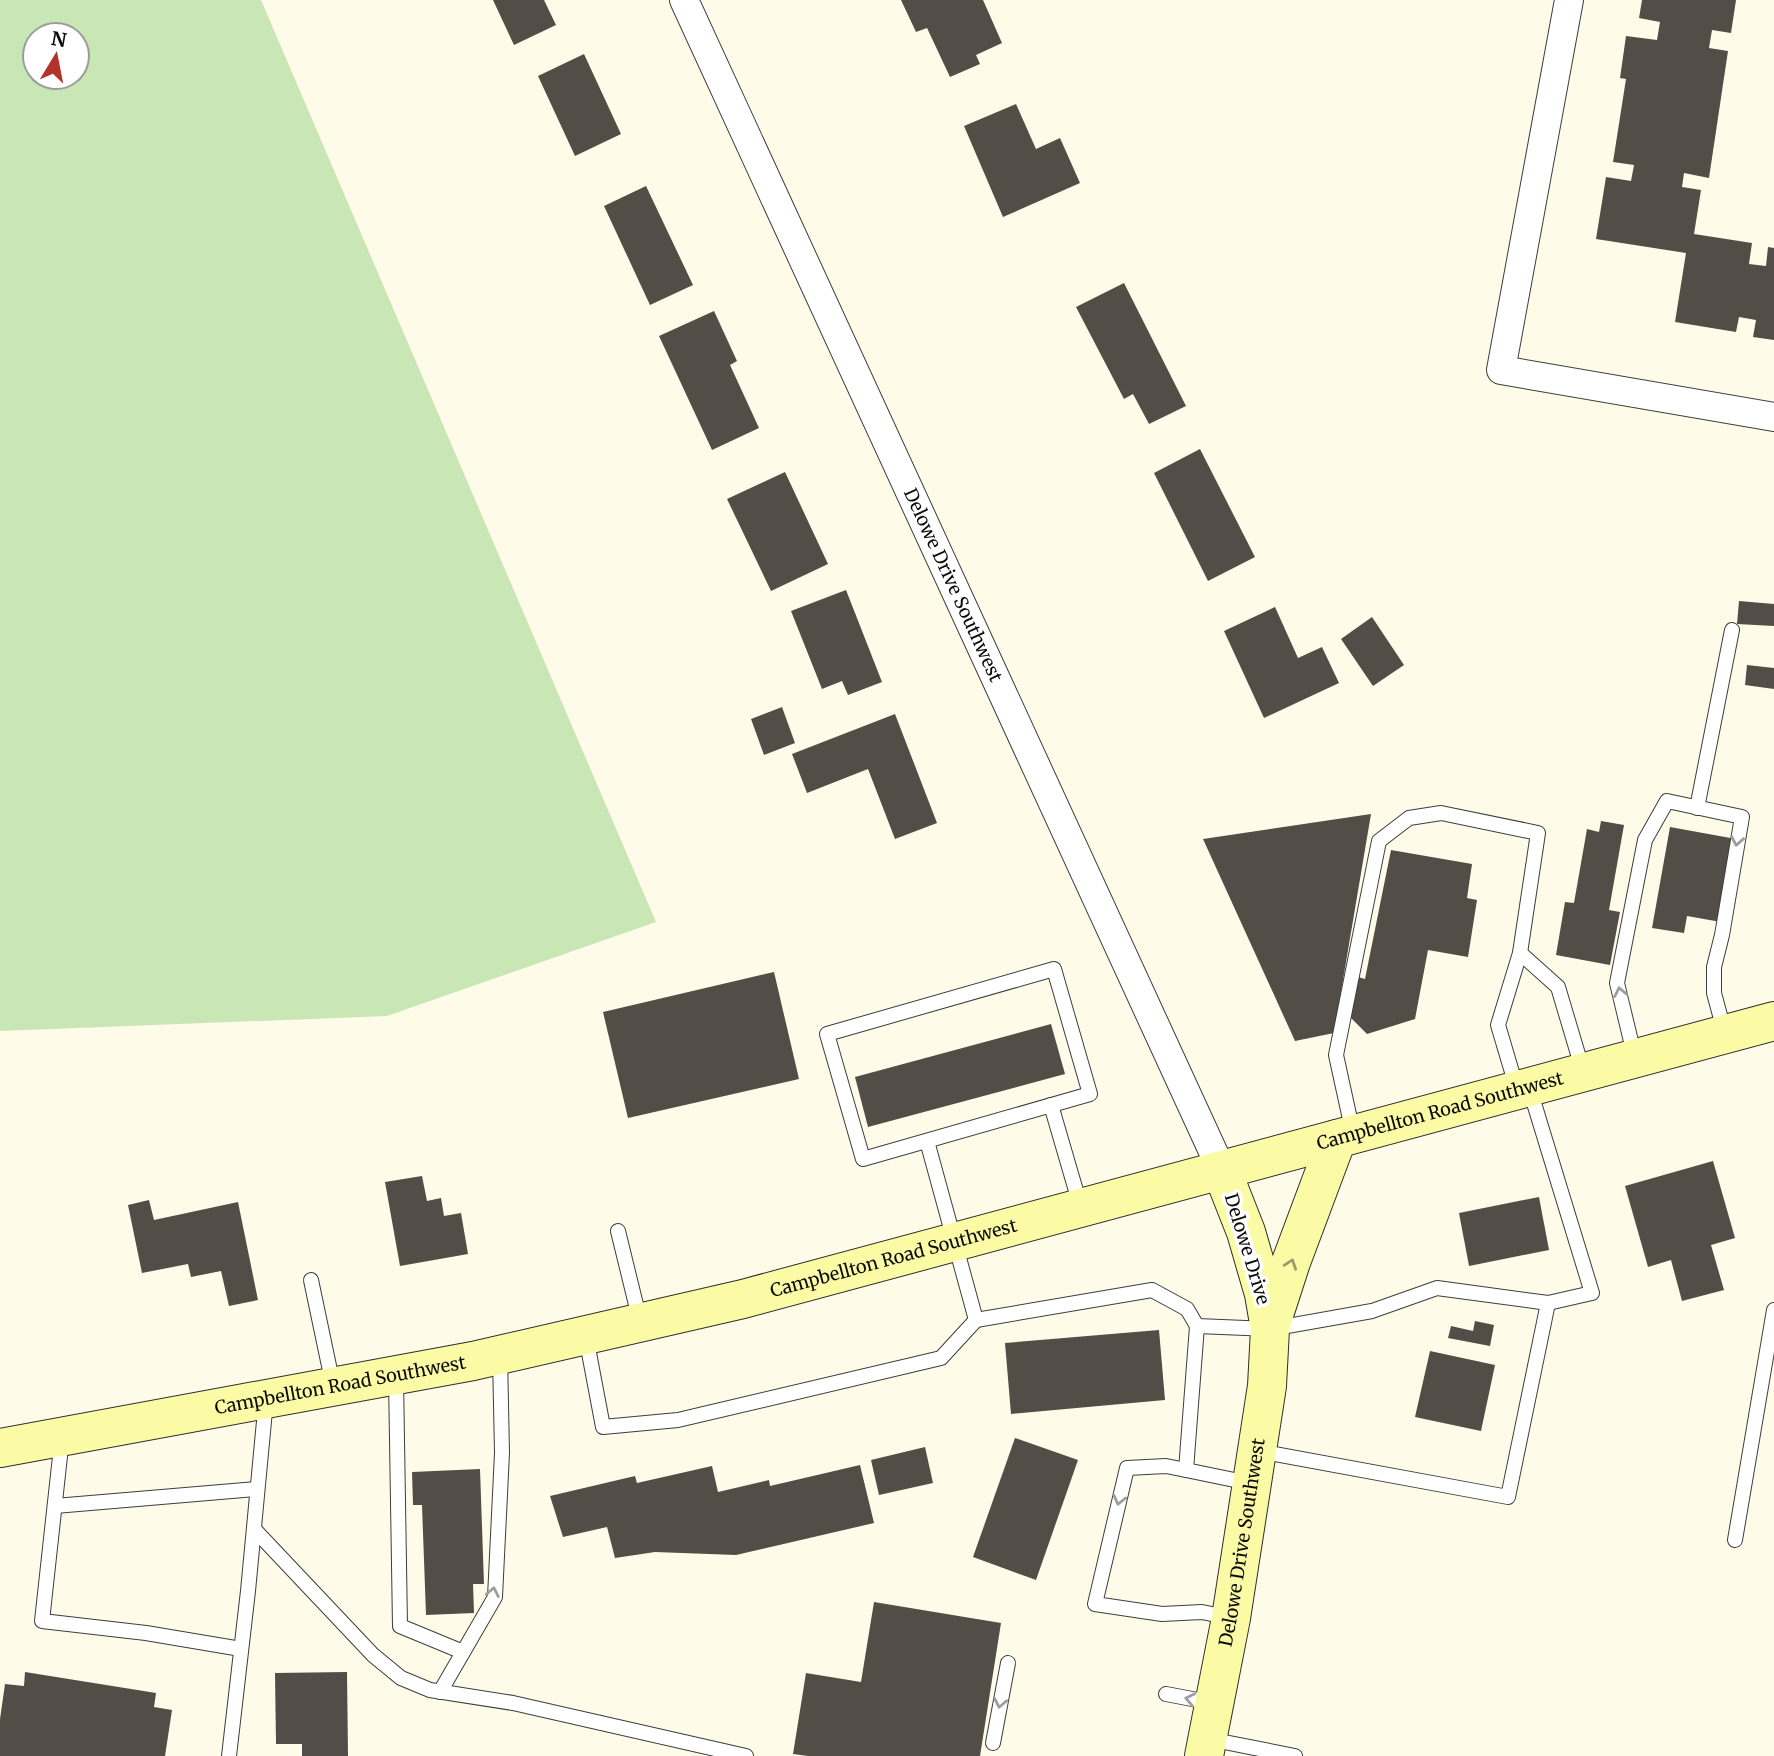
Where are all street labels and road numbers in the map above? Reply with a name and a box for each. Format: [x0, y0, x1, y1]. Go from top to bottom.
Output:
street label: Delowe Drive Southwest [899, 484, 1008, 686]
street label: Campbellton Road Southwest [1314, 1066, 1566, 1155]
street label: Delowe Drive [1220, 1191, 1275, 1307]
street label: Campbellton Road Southwest [768, 1214, 1019, 1302]
street label: Campbellton Road Southwest [213, 1351, 468, 1419]
street label: Delowe Drive Southwest [1214, 1437, 1270, 1649]

